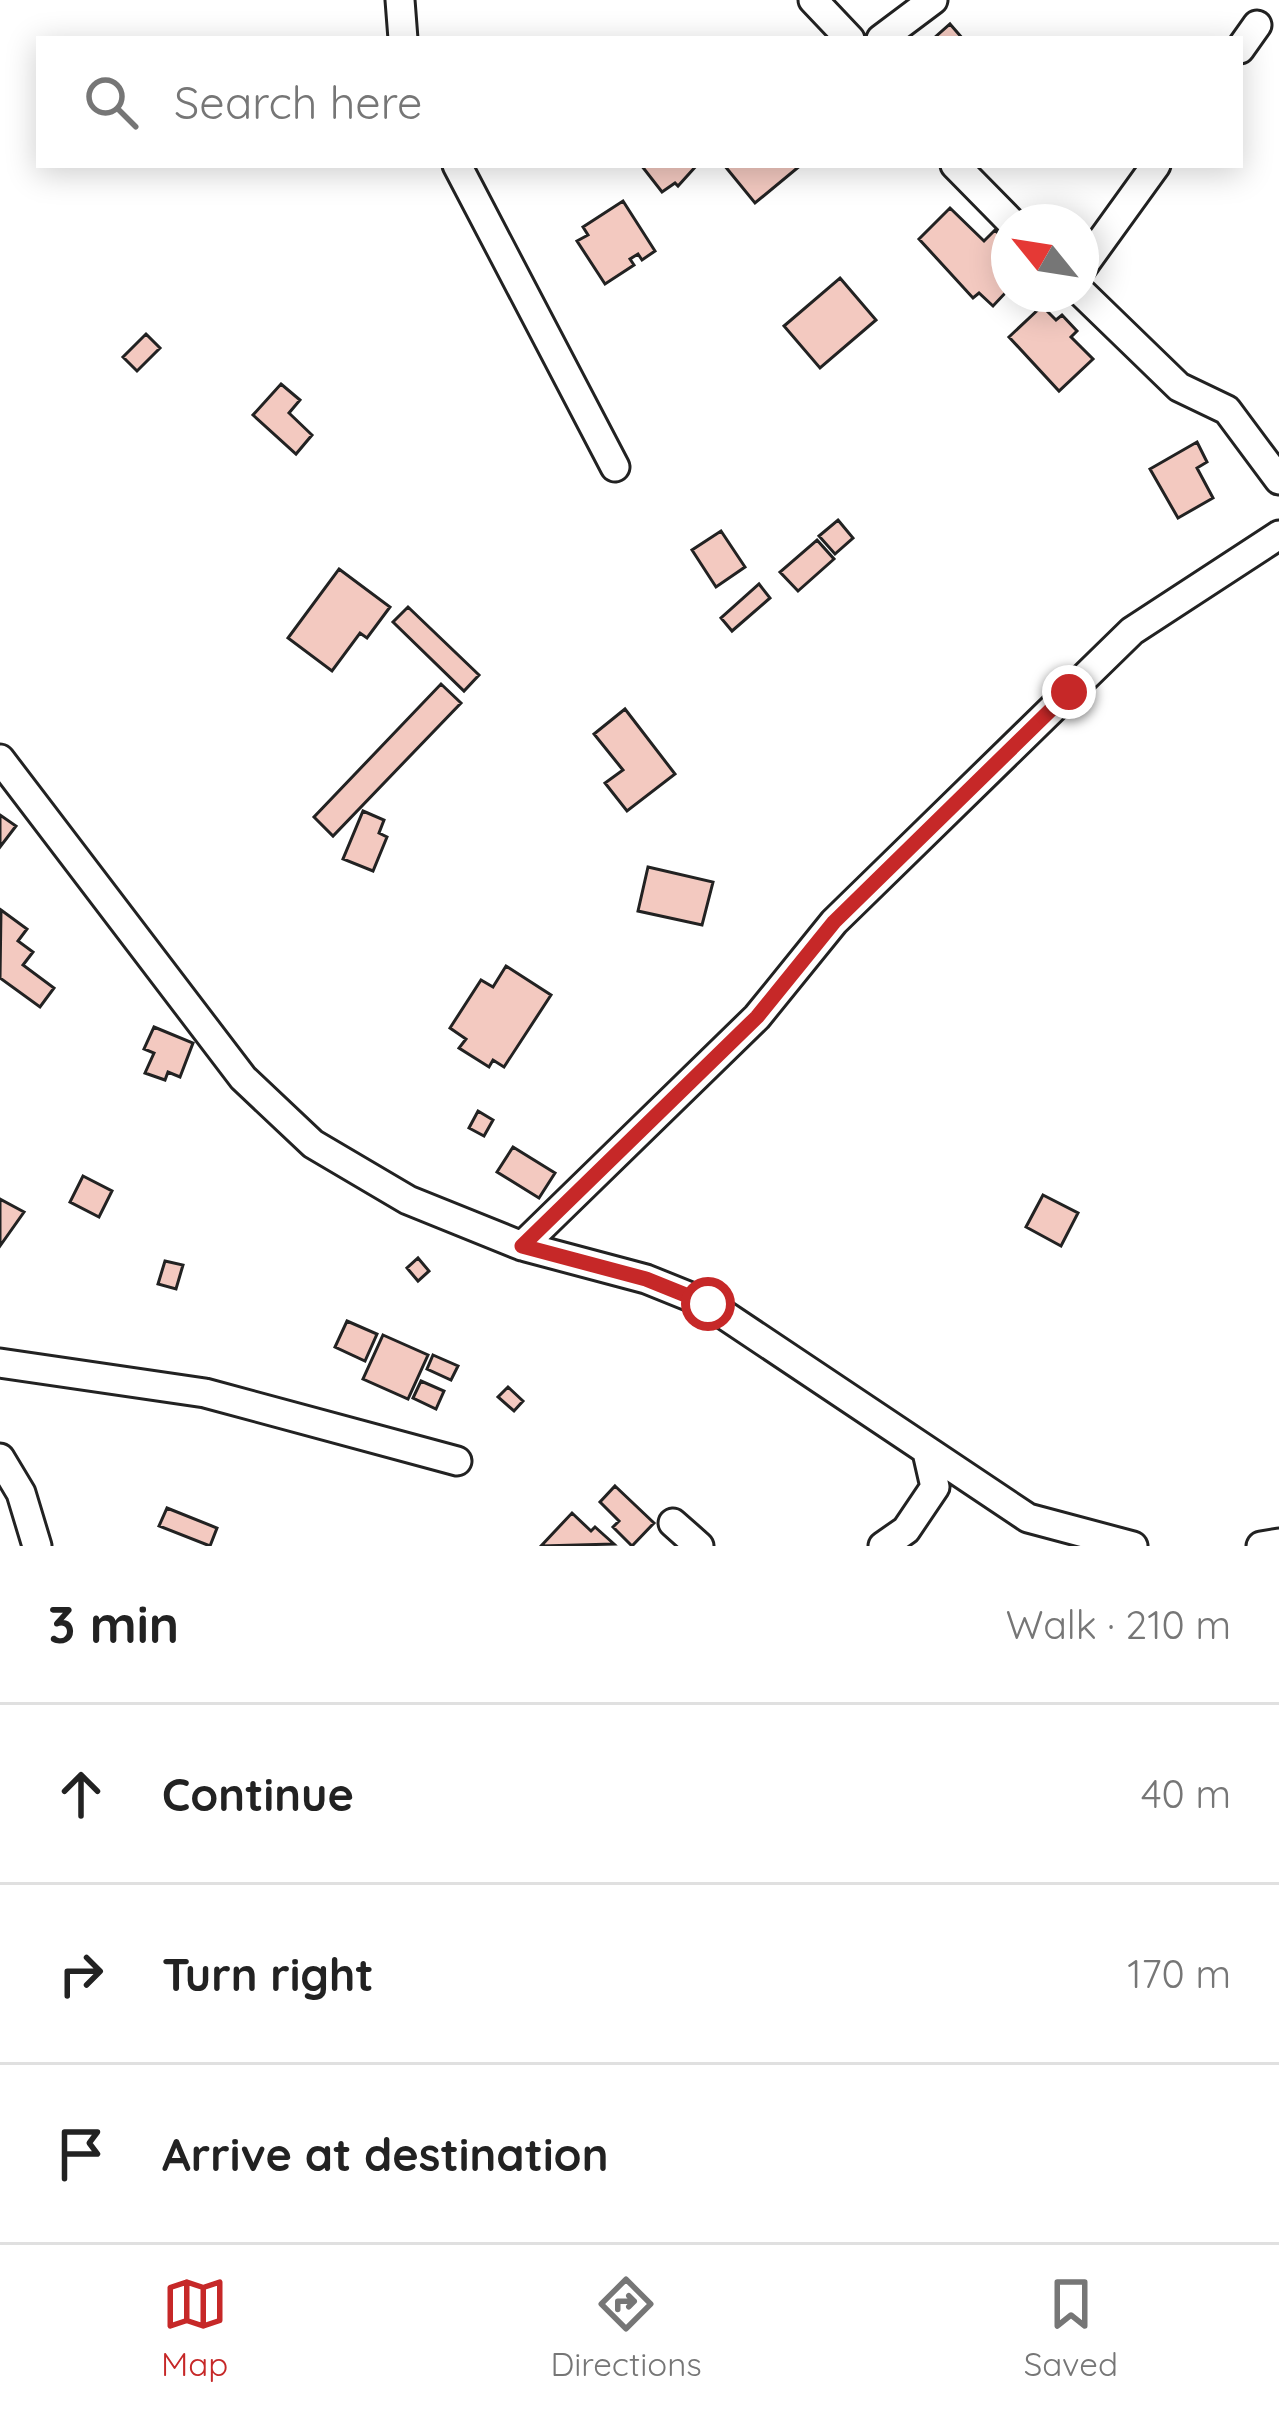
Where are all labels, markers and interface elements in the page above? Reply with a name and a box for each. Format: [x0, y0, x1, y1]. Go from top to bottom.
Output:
search box [36, 36, 1243, 168]
icon: search [78, 69, 144, 135]
text: Search here [174, 74, 422, 130]
north arrow [991, 204, 1099, 312]
route end [1042, 665, 1096, 719]
route start [681, 1277, 735, 1331]
text: 3 min [48, 1592, 179, 1656]
text: Walk · 210 m [1006, 1600, 1231, 1649]
icon: ahead [48, 1761, 114, 1827]
text: Continue [162, 1766, 354, 1822]
text: 40 m [1141, 1769, 1231, 1818]
icon: right [48, 1941, 114, 2007]
text: Turn right [162, 1946, 374, 2002]
text: 170 m [1127, 1949, 1231, 1998]
icon: arrive [48, 2121, 114, 2187]
text: Arrive at destination [162, 2126, 608, 2182]
tab: Map [161, 2271, 228, 2384]
tab: Directions [550, 2271, 702, 2384]
tab: Saved [1024, 2271, 1118, 2384]

